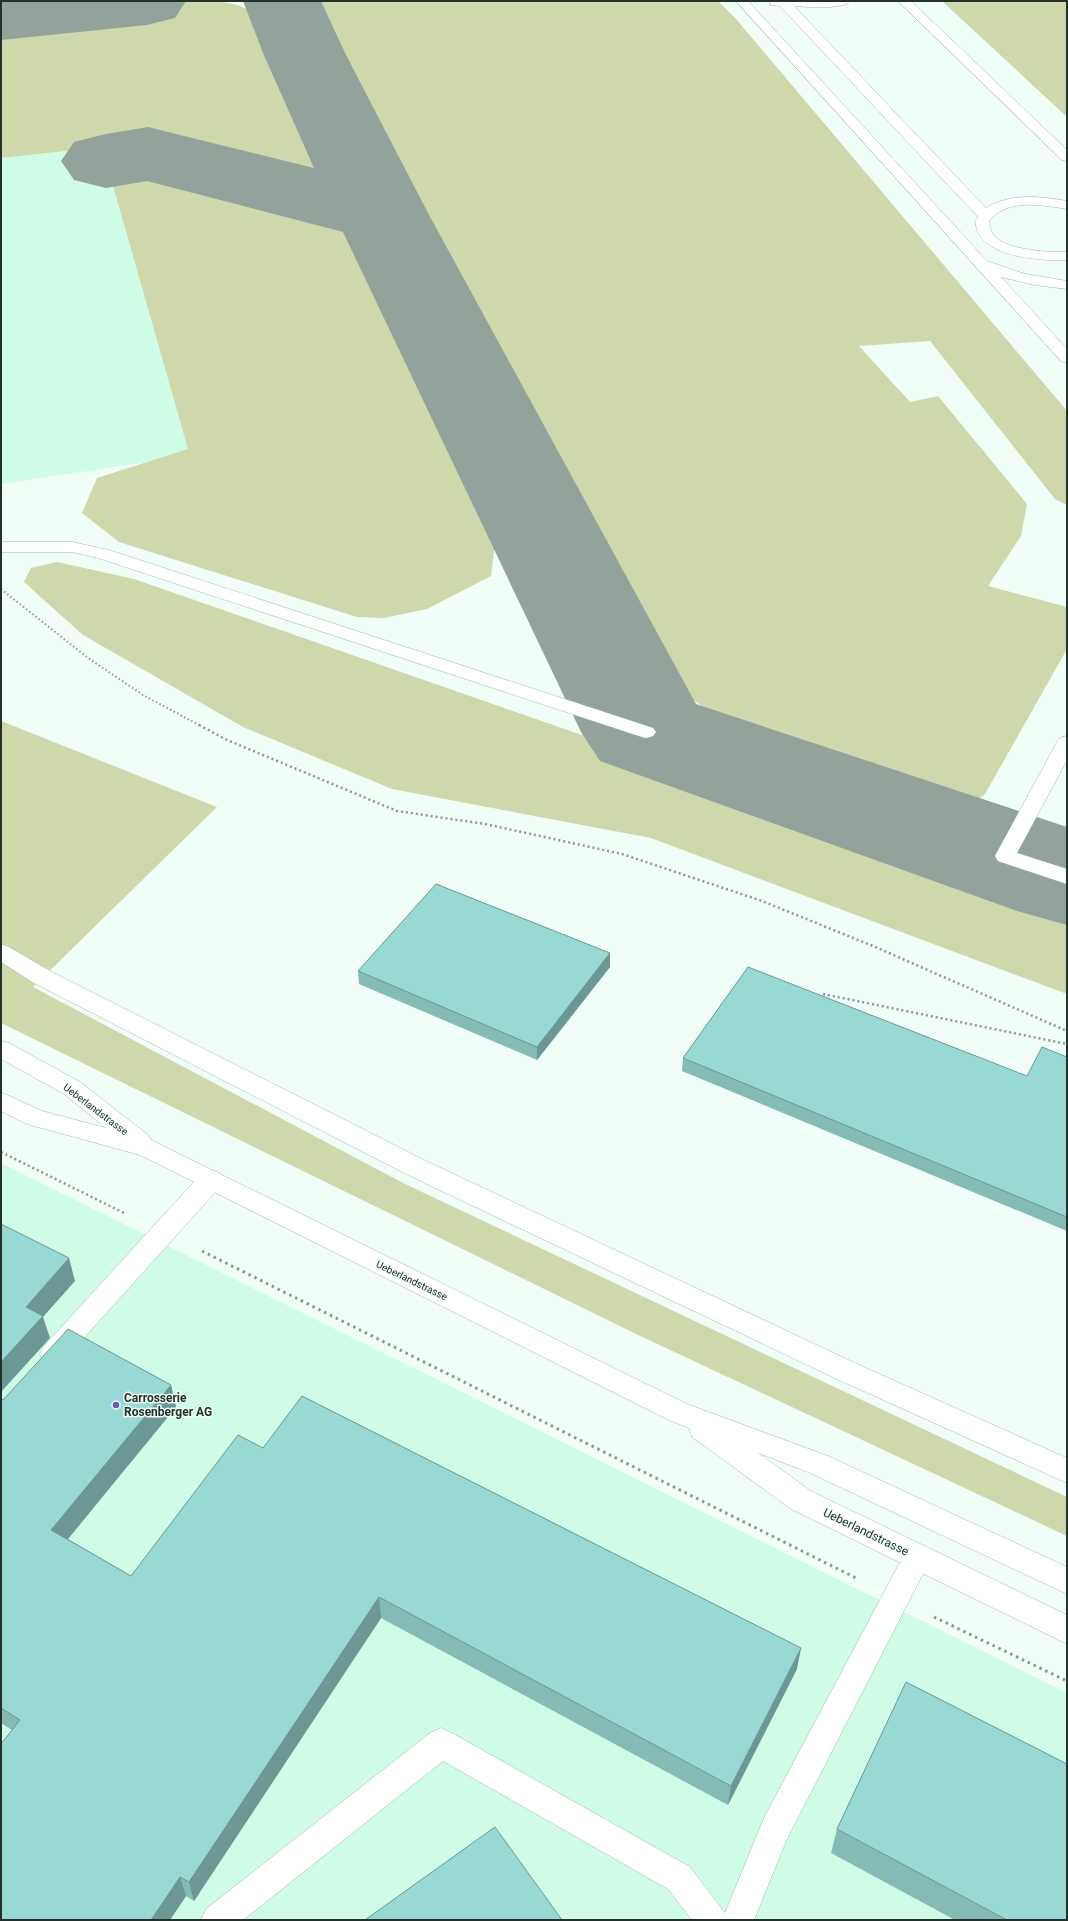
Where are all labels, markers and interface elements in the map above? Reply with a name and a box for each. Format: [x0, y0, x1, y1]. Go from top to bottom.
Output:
street label: Ueberlandstrasse [61, 1082, 130, 1137]
street label: Ueberlandstrasse [374, 1258, 449, 1302]
place label: Carrosserie Rosenberger AG [124, 1391, 212, 1419]
marker: Carrosserie Rosenberger AG [111, 1400, 121, 1410]
street label: Ueberlandstrasse [821, 1505, 911, 1559]

